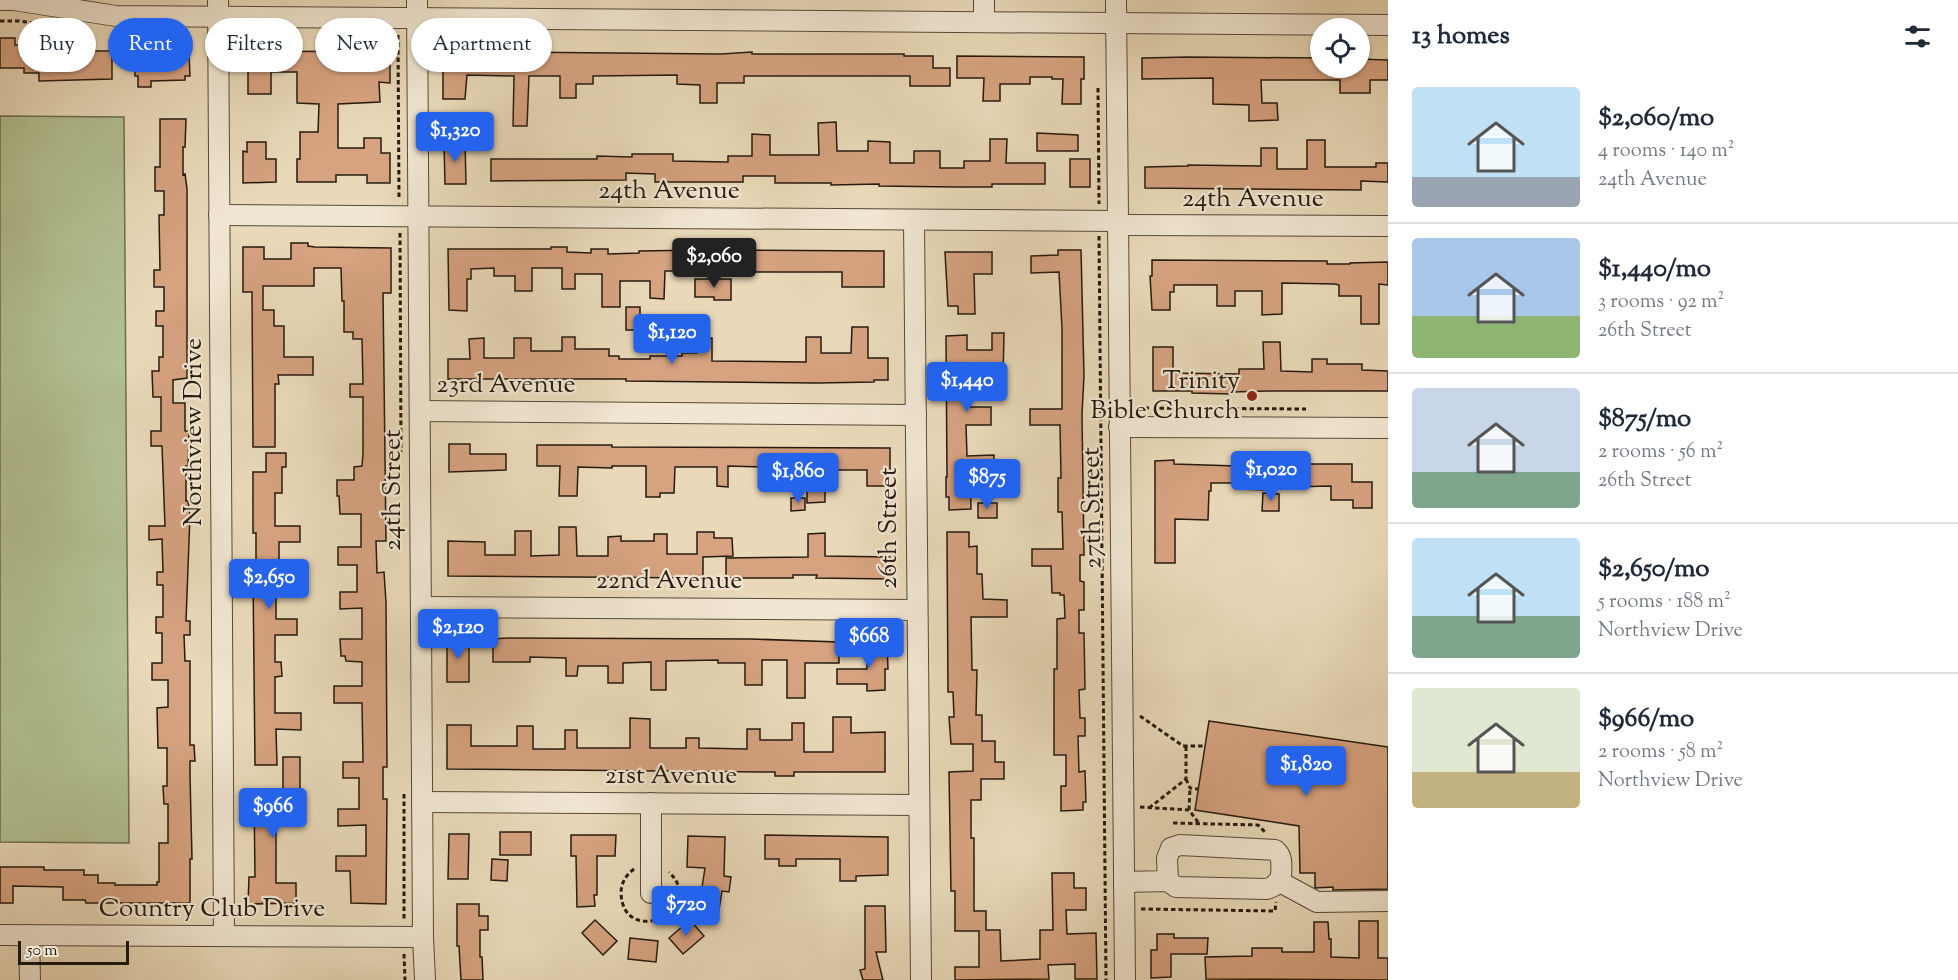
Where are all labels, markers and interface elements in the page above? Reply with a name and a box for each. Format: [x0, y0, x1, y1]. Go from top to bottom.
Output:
chip: Buy [18, 18, 96, 72]
chip: Rent [108, 18, 193, 72]
chip: Filters [205, 18, 303, 72]
chip: New [315, 18, 399, 72]
chip: Apartment [411, 18, 552, 72]
map controls [1310, 18, 1370, 78]
button: locate [1310, 18, 1370, 78]
text: 13 homes [1412, 18, 1510, 55]
icon: filters [1901, 20, 1934, 53]
text: $2,060/mo [1598, 100, 1714, 137]
icon: home [1460, 111, 1532, 183]
pin: $1,320 [406, 112, 504, 163]
text: $1,320 [430, 117, 480, 146]
text: 4 rooms · 140 m² [1598, 137, 1735, 166]
text: 24th Avenue [1598, 166, 1707, 195]
street label: 24th Avenue [598, 173, 740, 210]
street label: 24th Avenue [1182, 181, 1324, 218]
pin: $2,060 [665, 238, 763, 289]
text: $2,060 [686, 243, 742, 272]
text: $1,440/mo [1598, 251, 1711, 288]
icon: home [1460, 262, 1532, 334]
text: 3 rooms · 92 m² [1598, 288, 1724, 317]
pin: $1,120 [623, 314, 721, 365]
text: 26th Street [1598, 317, 1692, 346]
text: $1,120 [647, 319, 697, 348]
street label: Northview Drive [176, 338, 213, 526]
pin: $1,440 [918, 362, 1016, 413]
place label: Trinity Bible Church [1090, 363, 1240, 430]
street label: 23rd Avenue [436, 367, 576, 404]
text: $1,440 [940, 367, 994, 396]
marker: Trinity Bible Church [1245, 389, 1259, 403]
text: $875/mo [1598, 401, 1691, 438]
icon: home [1460, 412, 1532, 484]
street label: 24th Street [375, 429, 412, 551]
text: 2 rooms · 56 m² [1598, 438, 1723, 467]
street label: 27th Street [1073, 447, 1113, 569]
pin: $1,020 [1222, 451, 1320, 502]
pin: $1,860 [749, 453, 847, 504]
text: $1,020 [1245, 456, 1297, 485]
text: $1,860 [772, 458, 824, 487]
pin: $875 [951, 459, 1023, 510]
text: $875 [968, 464, 1006, 493]
street label: 26th Street [871, 467, 908, 589]
text: 26th Street [1598, 467, 1692, 496]
text: $2,650/mo [1598, 551, 1710, 588]
pin: $2,650 [220, 559, 318, 610]
icon: home [1460, 562, 1532, 634]
street label: 22nd Avenue [596, 563, 742, 600]
text: $2,650 [243, 564, 295, 593]
text: 5 rooms · 188 m² [1598, 588, 1731, 617]
pin: $2,120 [409, 609, 507, 660]
text: $2,120 [432, 614, 484, 643]
text: Northview Drive [1598, 617, 1743, 646]
pin: $668 [833, 618, 905, 669]
text: $668 [849, 623, 889, 652]
text: $966/mo [1598, 701, 1694, 738]
icon: home [1460, 712, 1532, 784]
text: 2 rooms · 58 m² [1598, 738, 1723, 767]
pin: $1,820 [1257, 746, 1355, 797]
text: $1,820 [1280, 751, 1332, 780]
street label: 21st Avenue [605, 758, 737, 795]
text: Northview Drive [1598, 767, 1743, 796]
pin: $966 [237, 788, 309, 839]
text: $966 [253, 793, 293, 822]
pin: $720 [650, 886, 722, 937]
street label: Country Club Drive [99, 891, 325, 928]
text: $720 [666, 891, 706, 920]
scale bar [18, 938, 129, 966]
text: 50 m [27, 940, 58, 963]

